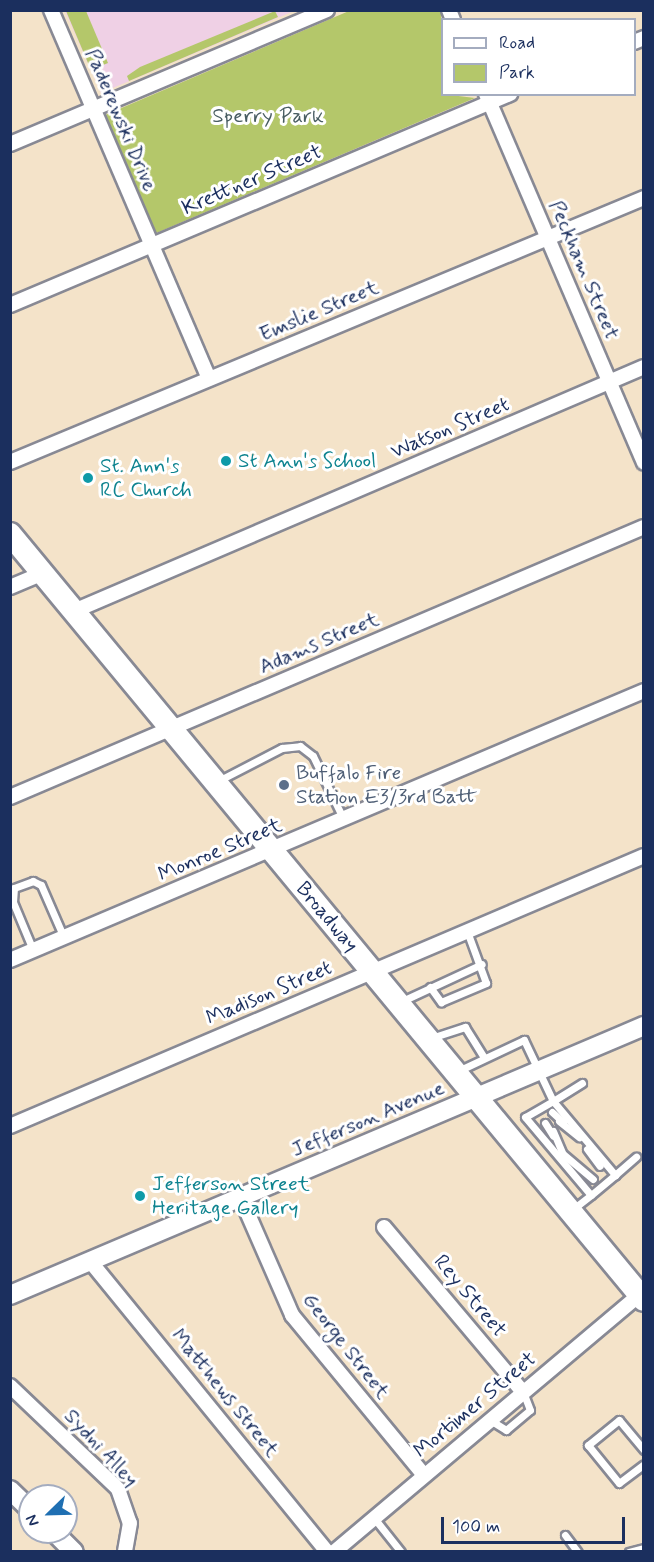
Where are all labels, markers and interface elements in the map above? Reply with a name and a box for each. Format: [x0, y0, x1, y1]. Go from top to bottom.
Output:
legend [441, 18, 636, 96]
text: Road [499, 31, 535, 55]
street label: Paderewski Drive [80, 45, 162, 195]
text: Park [499, 61, 535, 85]
park label: Sperry Park [214, 103, 322, 129]
street label: Krettner Street [179, 139, 325, 221]
street label: Peckham Street [544, 197, 624, 343]
street label: Emslie Street [256, 275, 382, 347]
street label: Watson Street [385, 391, 515, 465]
place label: St Ann's School [238, 448, 373, 474]
place label: St. Ann's RC Church [100, 453, 197, 503]
marker: St Ann's School [219, 454, 233, 468]
marker: St. Ann's RC Church [81, 471, 95, 485]
street label: Adams Street [255, 606, 383, 680]
place label: Buffalo Fire Station E3/3rd Batt [296, 760, 474, 810]
marker: Buffalo Fire Station E3/3rd Batt [277, 778, 291, 792]
street label: Monroe Street [154, 813, 286, 887]
street label: Broadway [290, 877, 364, 957]
street label: Madison Street [201, 955, 337, 1031]
street label: Jefferson Avenue [288, 1075, 448, 1163]
place label: Jefferson Street Heritage Gallery [152, 1171, 310, 1221]
marker: Jefferson Street Heritage Gallery [133, 1189, 147, 1203]
street label: Rey Street [429, 1250, 511, 1342]
street label: George Street [297, 1288, 395, 1404]
street label: Matthews Street [165, 1324, 285, 1462]
street label: Mortimer Street [409, 1347, 541, 1463]
street label: Sydni Alley [58, 1404, 144, 1492]
north arrow [18, 1484, 78, 1544]
scale bar [444, 1505, 628, 1543]
text: N [21, 1511, 45, 1529]
text: 100 m [452, 1515, 500, 1539]

